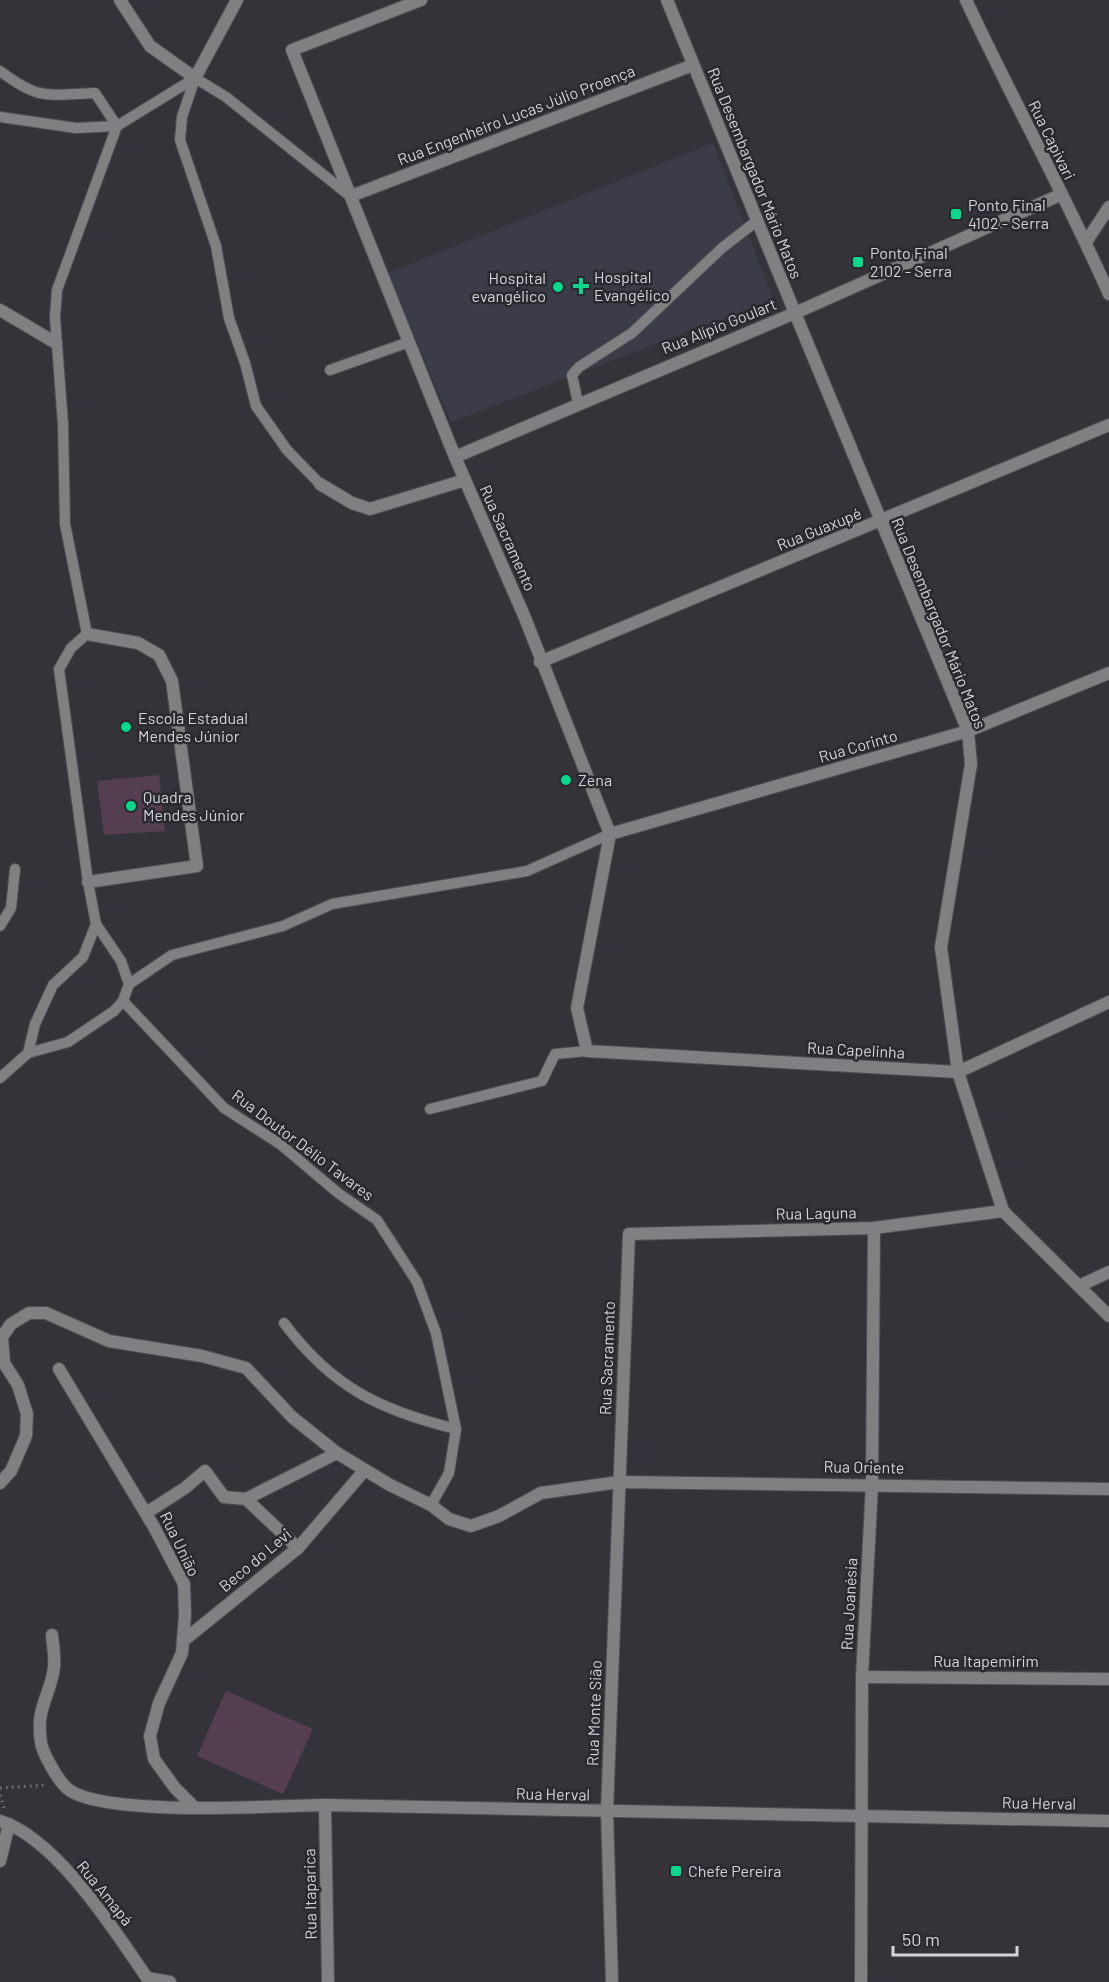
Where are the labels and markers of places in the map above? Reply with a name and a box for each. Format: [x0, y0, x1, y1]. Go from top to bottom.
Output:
place label: Ponto Final 4102 - Serra [968, 195, 1049, 232]
marker: Ponto Final 4102 - Serra [949, 207, 963, 221]
place label: Ponto Final 2102 - Serra [870, 243, 952, 280]
marker: Ponto Final 2102 - Serra [851, 255, 865, 269]
place label: Hospital Evangélico [594, 267, 670, 304]
place label: Hospital evangélico [472, 268, 546, 305]
marker: Hospital Evangélico [572, 277, 590, 295]
marker: Hospital evangélico [551, 280, 565, 294]
place label: Escola Estadual Mendes Júnior [138, 708, 248, 745]
marker: Escola Estadual Mendes Júnior [119, 720, 133, 734]
place label: Zena [578, 770, 612, 789]
marker: Zena [559, 773, 573, 787]
place label: Quadra Mendes Júnior [143, 787, 245, 824]
marker: Quadra Mendes Júnior [124, 799, 138, 813]
place label: Chefe Pereira [688, 1861, 781, 1880]
marker: Chefe Pereira [669, 1864, 683, 1878]

